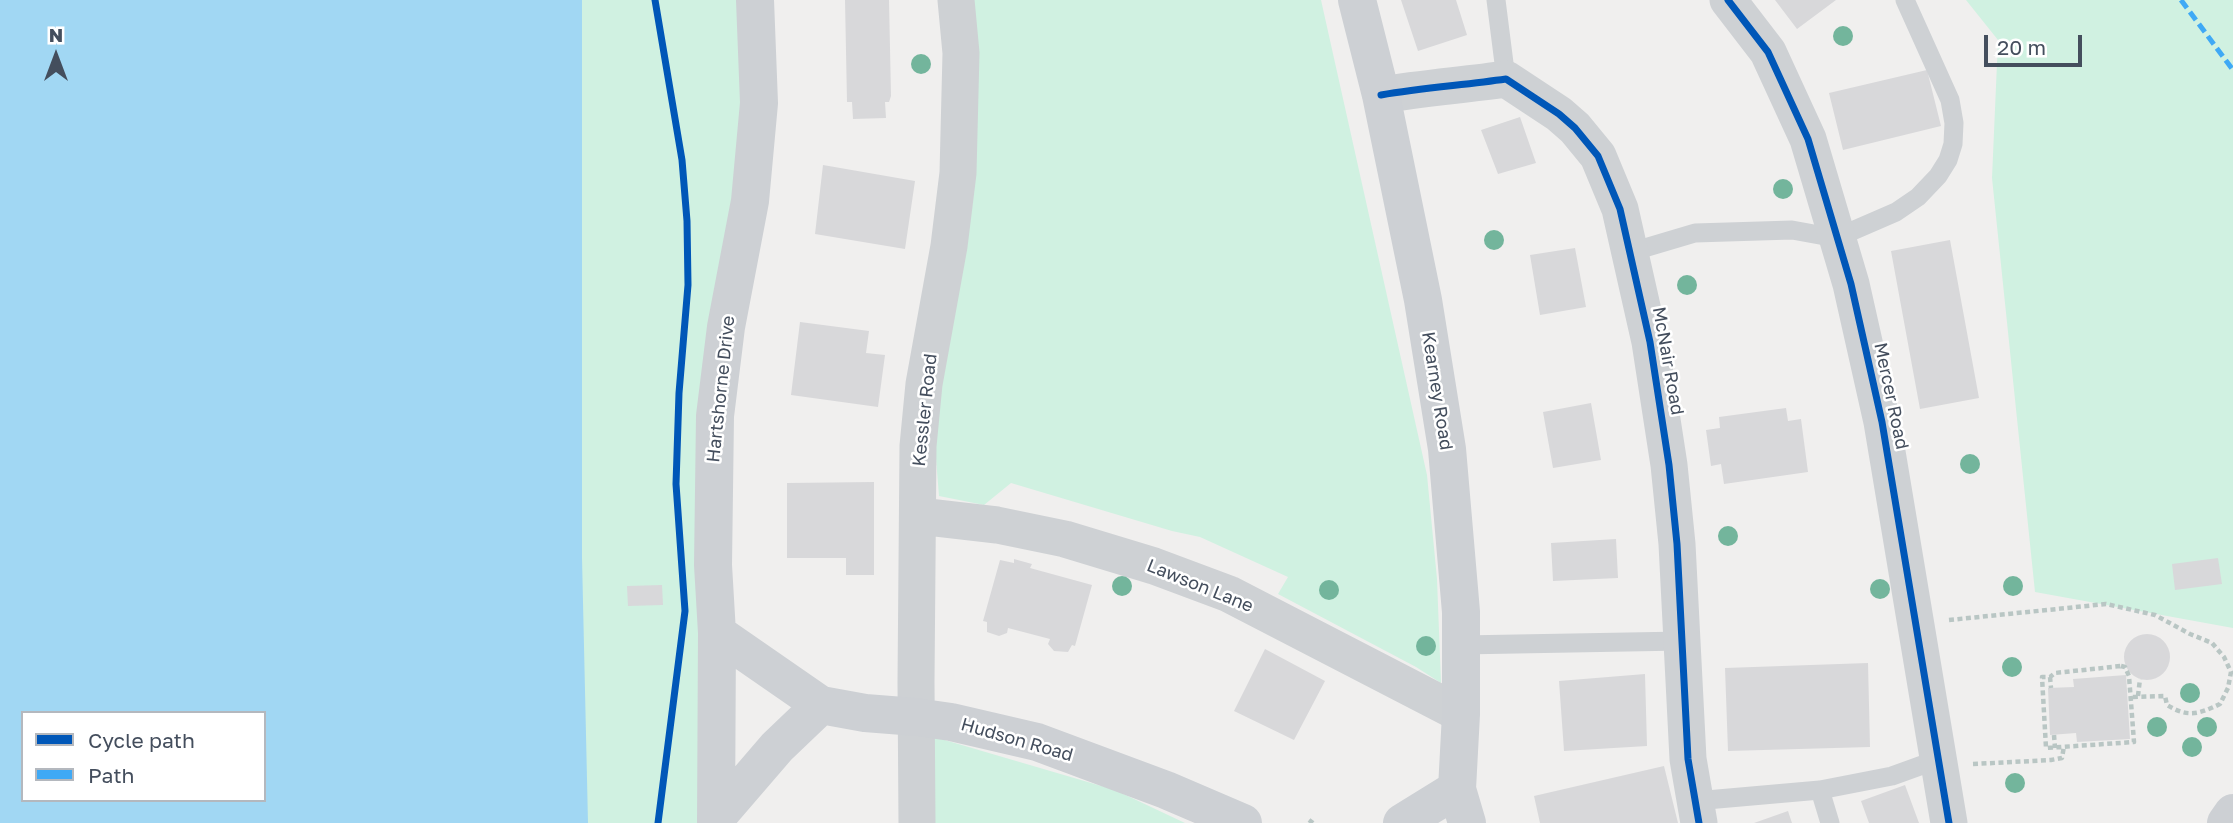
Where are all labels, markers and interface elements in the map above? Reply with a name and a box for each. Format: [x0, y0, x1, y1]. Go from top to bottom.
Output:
north arrow [21, 21, 91, 91]
scale bar [1988, 21, 2086, 65]
text: N [49, 23, 63, 46]
text: 20 m [1997, 34, 2046, 60]
street label: McNair Road [1648, 305, 1688, 417]
street label: Hartshorne Drive [703, 315, 739, 463]
street label: Kearney Road [1417, 330, 1457, 452]
street label: Mercer Road [1869, 341, 1913, 451]
street label: Kessler Road [908, 353, 942, 467]
street label: Lawson Lane [1144, 555, 1256, 617]
legend [21, 711, 266, 802]
street label: Hudson Road [958, 714, 1076, 766]
text: Cycle path [88, 727, 195, 753]
text: Path [88, 762, 135, 788]

